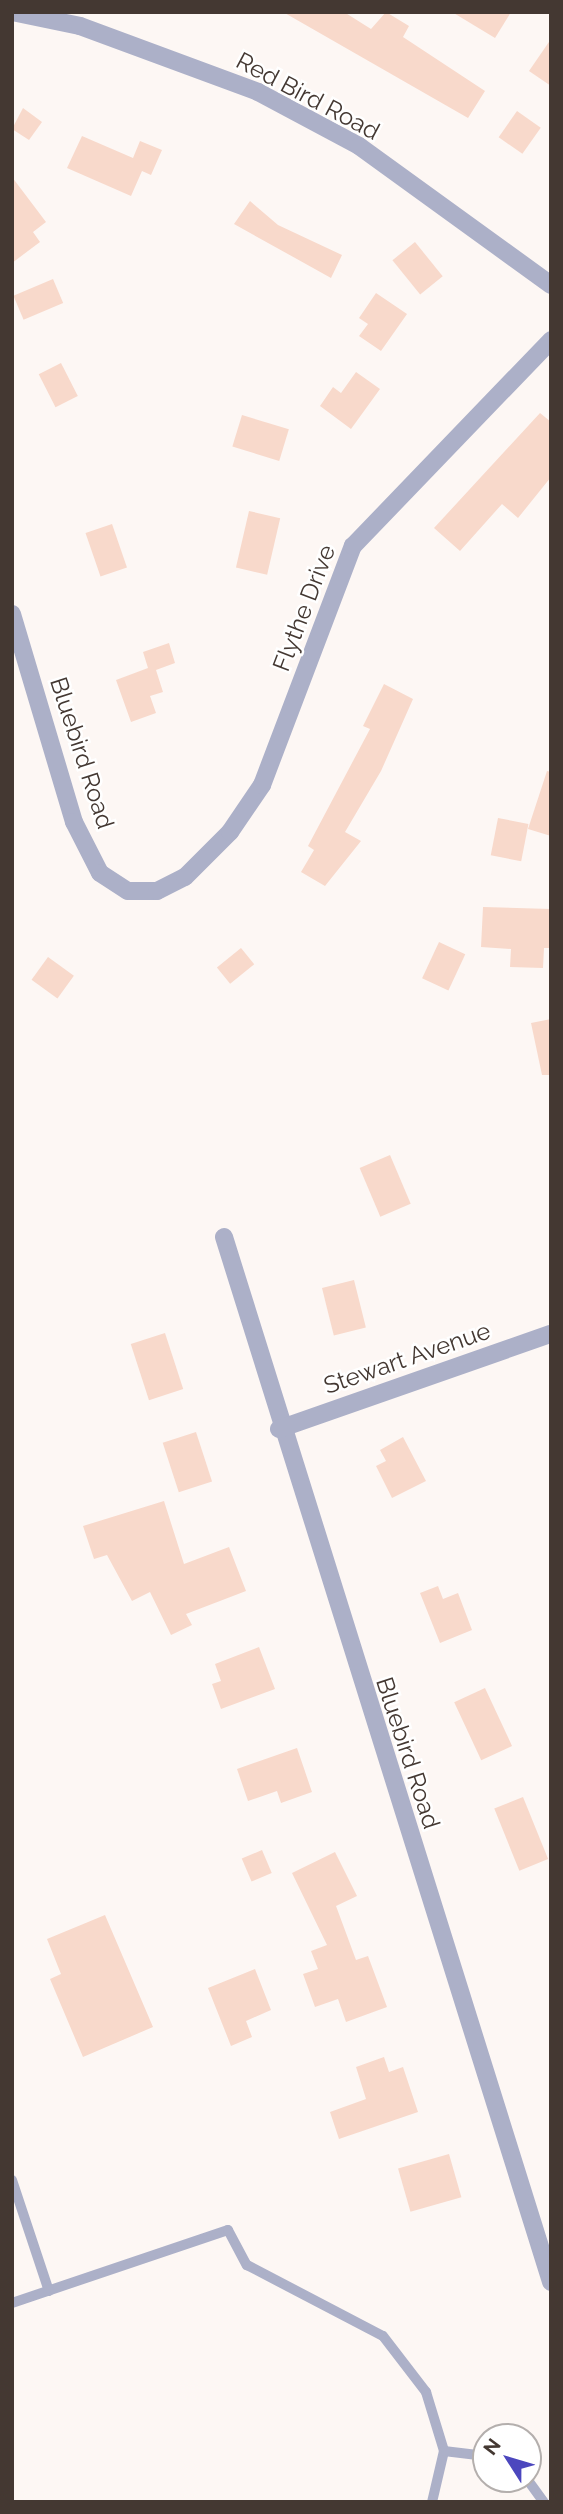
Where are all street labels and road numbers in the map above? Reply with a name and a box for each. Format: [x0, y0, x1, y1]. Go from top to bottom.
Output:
street label: Red Bird Road [231, 46, 385, 146]
street label: Flythe Drive [267, 541, 341, 675]
street label: Bluebird Road [44, 674, 120, 832]
street label: Stewart Avenue [320, 1316, 494, 1400]
street label: Bluebird Road [370, 1674, 446, 1832]

